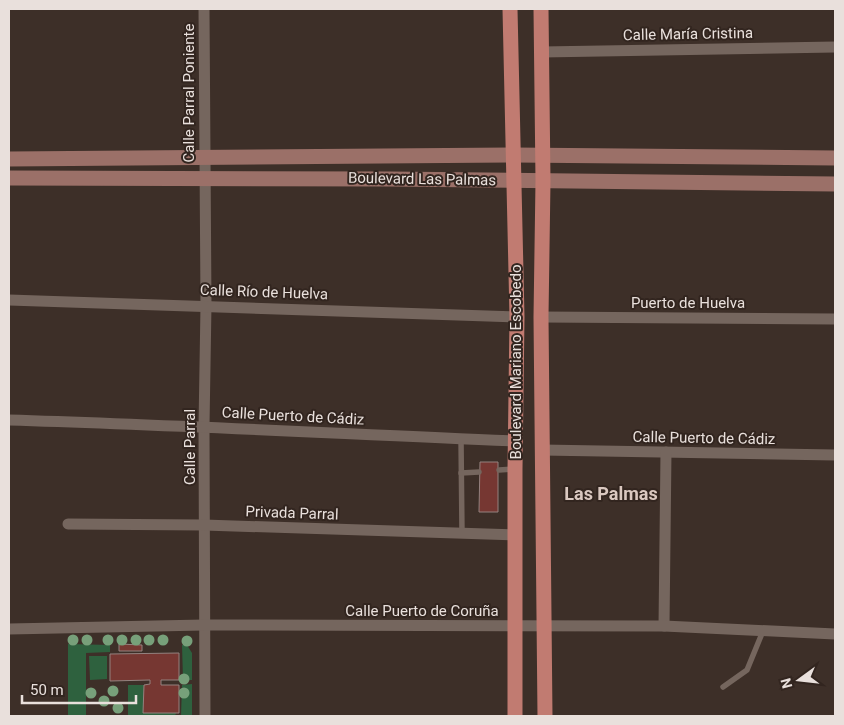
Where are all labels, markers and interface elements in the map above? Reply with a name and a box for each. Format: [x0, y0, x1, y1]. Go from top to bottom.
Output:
street label: Calle Parral Poniente [180, 24, 198, 162]
street label: Calle María Cristina [623, 24, 753, 44]
street label: Boulevard Las Palmas [348, 169, 496, 189]
street label: Boulevard Mariano Escobedo [507, 265, 525, 459]
street label: Calle Río de Huelva [200, 281, 328, 303]
street label: Puerto de Huelva [631, 294, 745, 312]
street label: Calle Puerto de Cádiz [221, 403, 365, 429]
street label: Calle Parral [181, 409, 199, 485]
street label: Calle Puerto de Cádiz [633, 428, 775, 448]
district label: Las Palmas [564, 483, 658, 504]
street label: Privada Parral [245, 502, 339, 524]
street label: Calle Puerto de Coruña [345, 602, 499, 620]
north arrow [774, 655, 824, 705]
scale bar [22, 672, 136, 704]
text: N [777, 677, 795, 690]
text: 50 m [30, 681, 64, 699]

